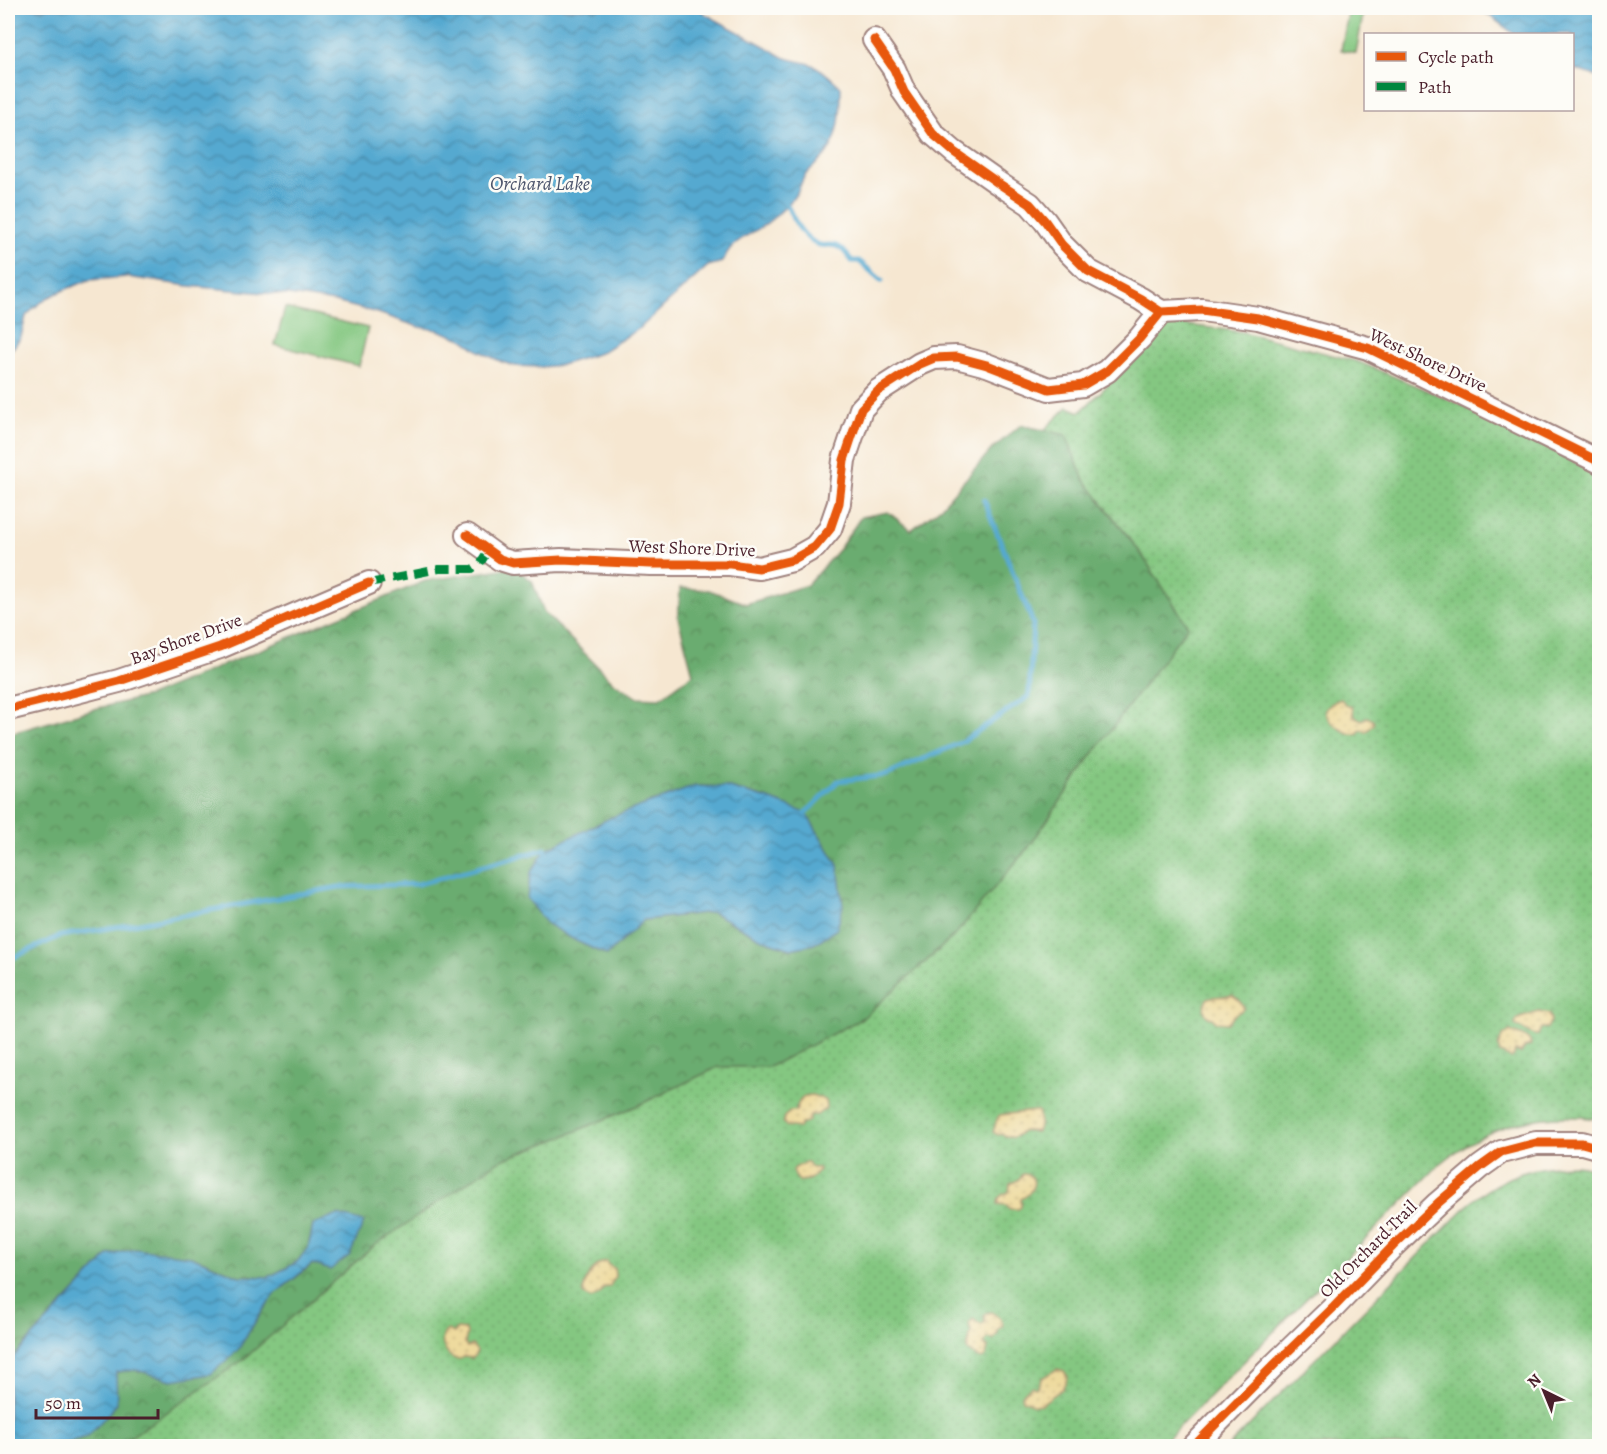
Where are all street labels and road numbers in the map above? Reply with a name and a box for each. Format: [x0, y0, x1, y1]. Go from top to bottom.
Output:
street label: West Shore Drive [1365, 322, 1491, 398]
street label: West Shore Drive [627, 534, 756, 562]
street label: Bay Shore Drive [127, 608, 245, 670]
street label: Old Orchard Trail [1314, 1195, 1422, 1303]

